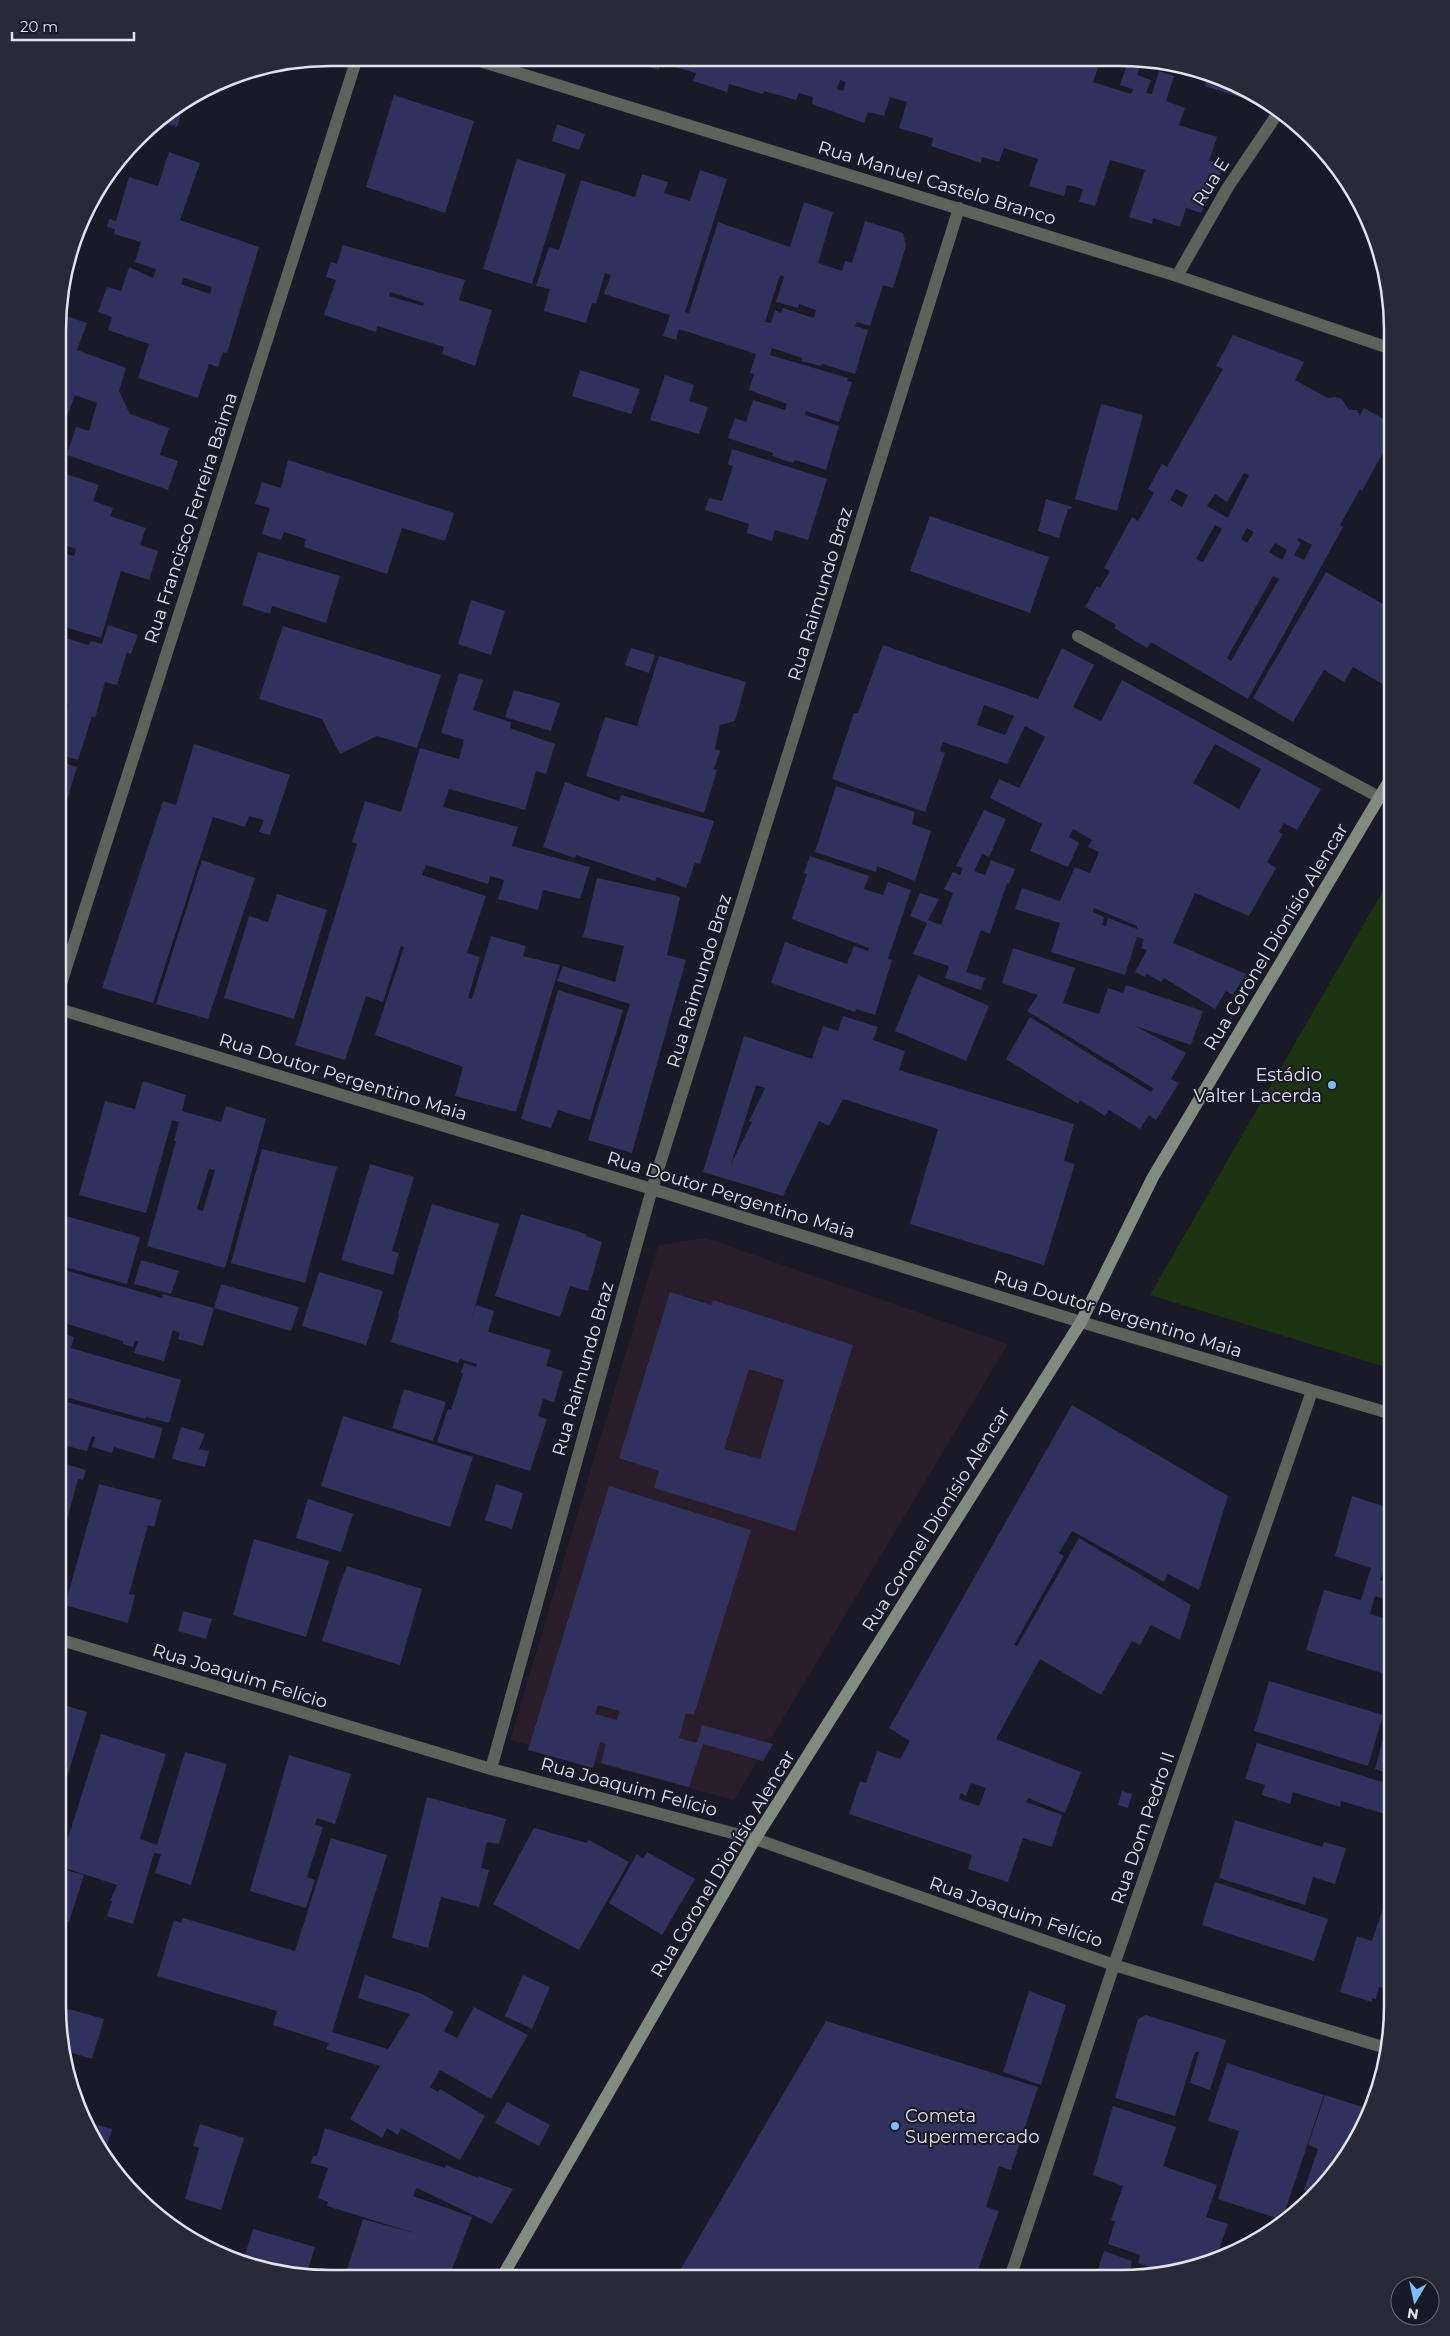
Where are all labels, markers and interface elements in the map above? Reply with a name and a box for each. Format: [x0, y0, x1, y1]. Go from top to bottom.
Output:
scale bar [12, 10, 135, 42]
text: 20 m [20, 17, 58, 36]
street label: Rua Manuel Castelo Branco [815, 136, 1059, 230]
street label: Rua E [1188, 154, 1234, 210]
street label: Rua Francisco Ferreira Baima [140, 390, 242, 646]
street label: Rua Raimundo Braz [783, 505, 857, 683]
street label: Rua Coronel Dionísio Alencar [1199, 819, 1353, 1055]
street label: Rua Raimundo Braz [662, 892, 736, 1070]
street label: Rua Doutor Pergentino Maia [216, 1029, 470, 1125]
place label: Estádio Valter Lacerda [1193, 1064, 1322, 1107]
marker: Estádio Valter Lacerda [1326, 1079, 1338, 1091]
street label: Rua Doutor Pergentino Maia [604, 1147, 858, 1243]
street label: Rua Doutor Pergentino Maia [991, 1266, 1245, 1362]
street label: Rua Raimundo Braz [548, 1279, 618, 1459]
street label: Rua Coronel Dionísio Alencar [857, 1402, 1015, 1636]
street label: Rua Joaquim Felício [150, 1639, 330, 1713]
street label: Rua Coronel Dionísio Alencar [646, 1746, 800, 1982]
street label: Rua Dom Pedro II [1107, 1749, 1179, 1907]
street label: Rua Joaquim Felício [538, 1753, 720, 1821]
street label: Rua Joaquim Felício [926, 1872, 1106, 1952]
place label: Cometa Supermercado [905, 2105, 1040, 2148]
marker: Cometa Supermercado [889, 2120, 901, 2132]
north arrow [1390, 2276, 1440, 2326]
text: N [1406, 2304, 1420, 2324]

